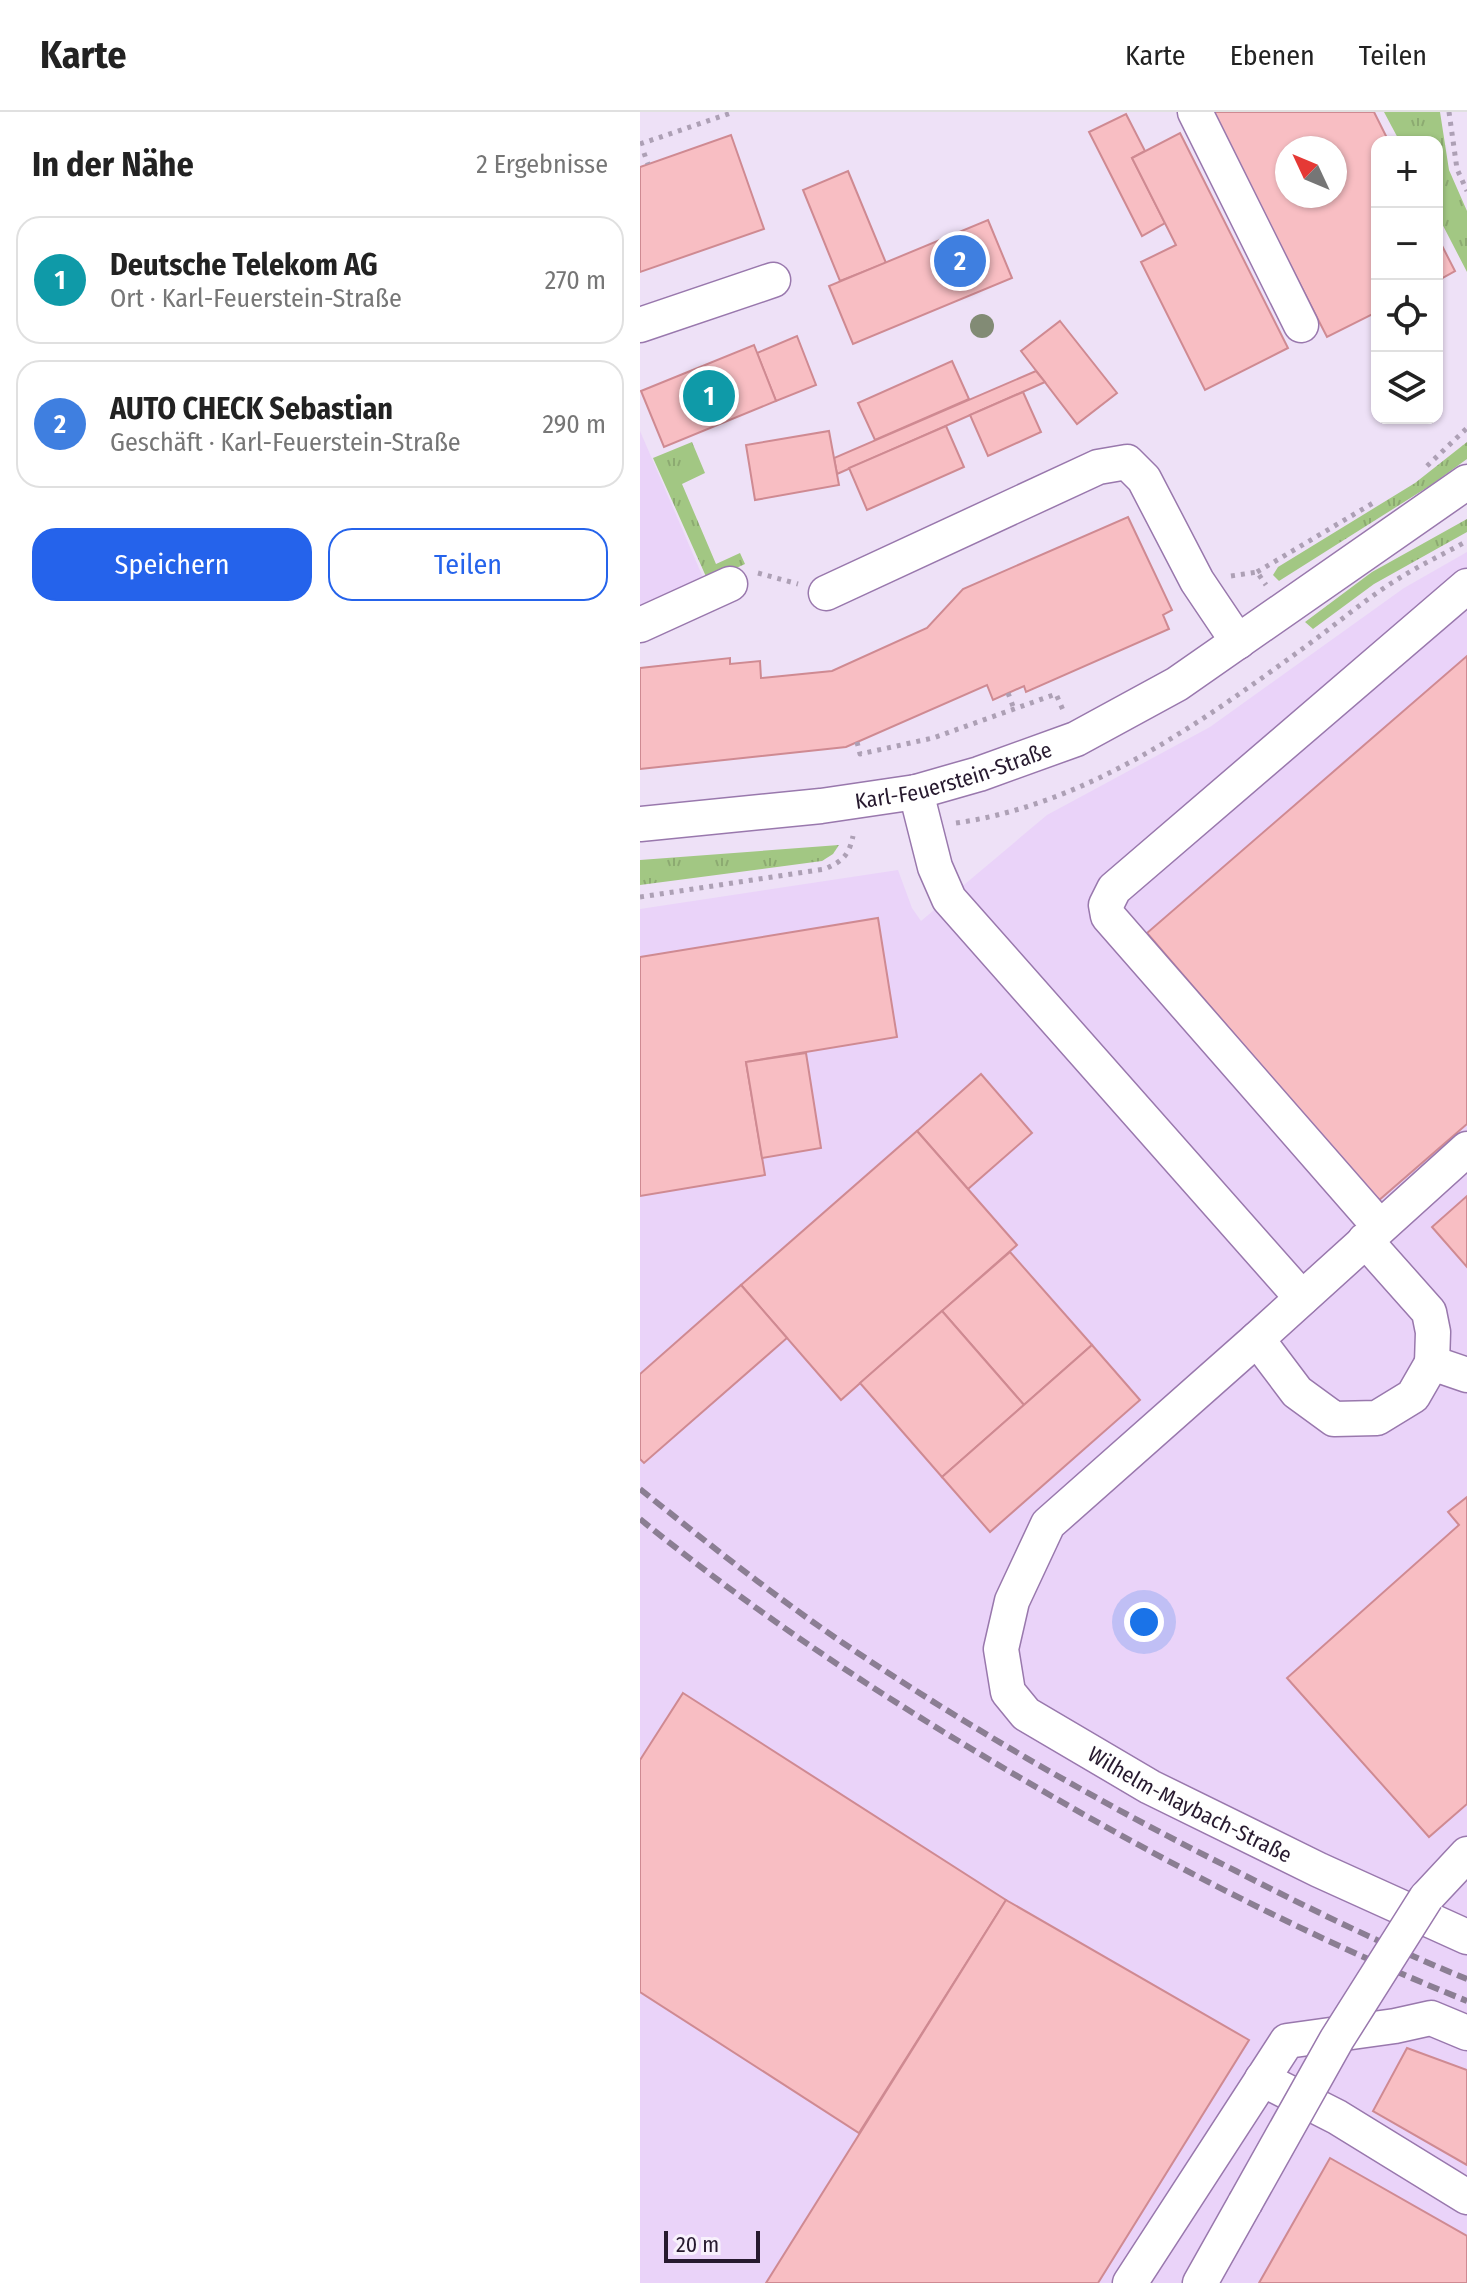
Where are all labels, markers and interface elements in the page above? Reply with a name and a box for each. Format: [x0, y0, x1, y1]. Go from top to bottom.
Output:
text: Karte [40, 32, 127, 78]
text: Karte [1125, 39, 1186, 72]
text: Ebenen [1230, 39, 1315, 72]
text: Teilen [1359, 39, 1427, 72]
north arrow [1275, 136, 1347, 208]
map controls [1371, 136, 1443, 424]
button: + [1371, 136, 1443, 208]
text: In der Nähe [32, 144, 194, 185]
text: 2 Ergebnisse [476, 149, 608, 180]
button: − [1371, 208, 1443, 280]
pin: 2 [934, 231, 986, 291]
text: Deutsche Telekom AG [110, 247, 378, 283]
text: 1 [55, 265, 66, 296]
text: 270 m [545, 265, 606, 296]
button: locate [1371, 280, 1443, 352]
text: Ort · Karl-Feuerstein-Straße [110, 283, 402, 314]
button: layers [1371, 352, 1443, 424]
pin: 1 [683, 366, 735, 426]
text: AUTO CHECK Sebastian [110, 391, 393, 427]
text: 2 [54, 409, 66, 440]
text: 290 m [542, 409, 606, 440]
text: Geschäft · Karl-Feuerstein-Straße [110, 427, 461, 458]
button: Speichern [32, 528, 312, 601]
button: Teilen [328, 528, 608, 601]
street label: Karl-Feuerstein-Straße [853, 735, 1055, 814]
your location [1124, 1602, 1164, 1642]
street label: Wilhelm-Maybach-Straße [1083, 1740, 1297, 1868]
scale bar [664, 2227, 760, 2263]
text: 20 m [676, 2231, 719, 2258]

